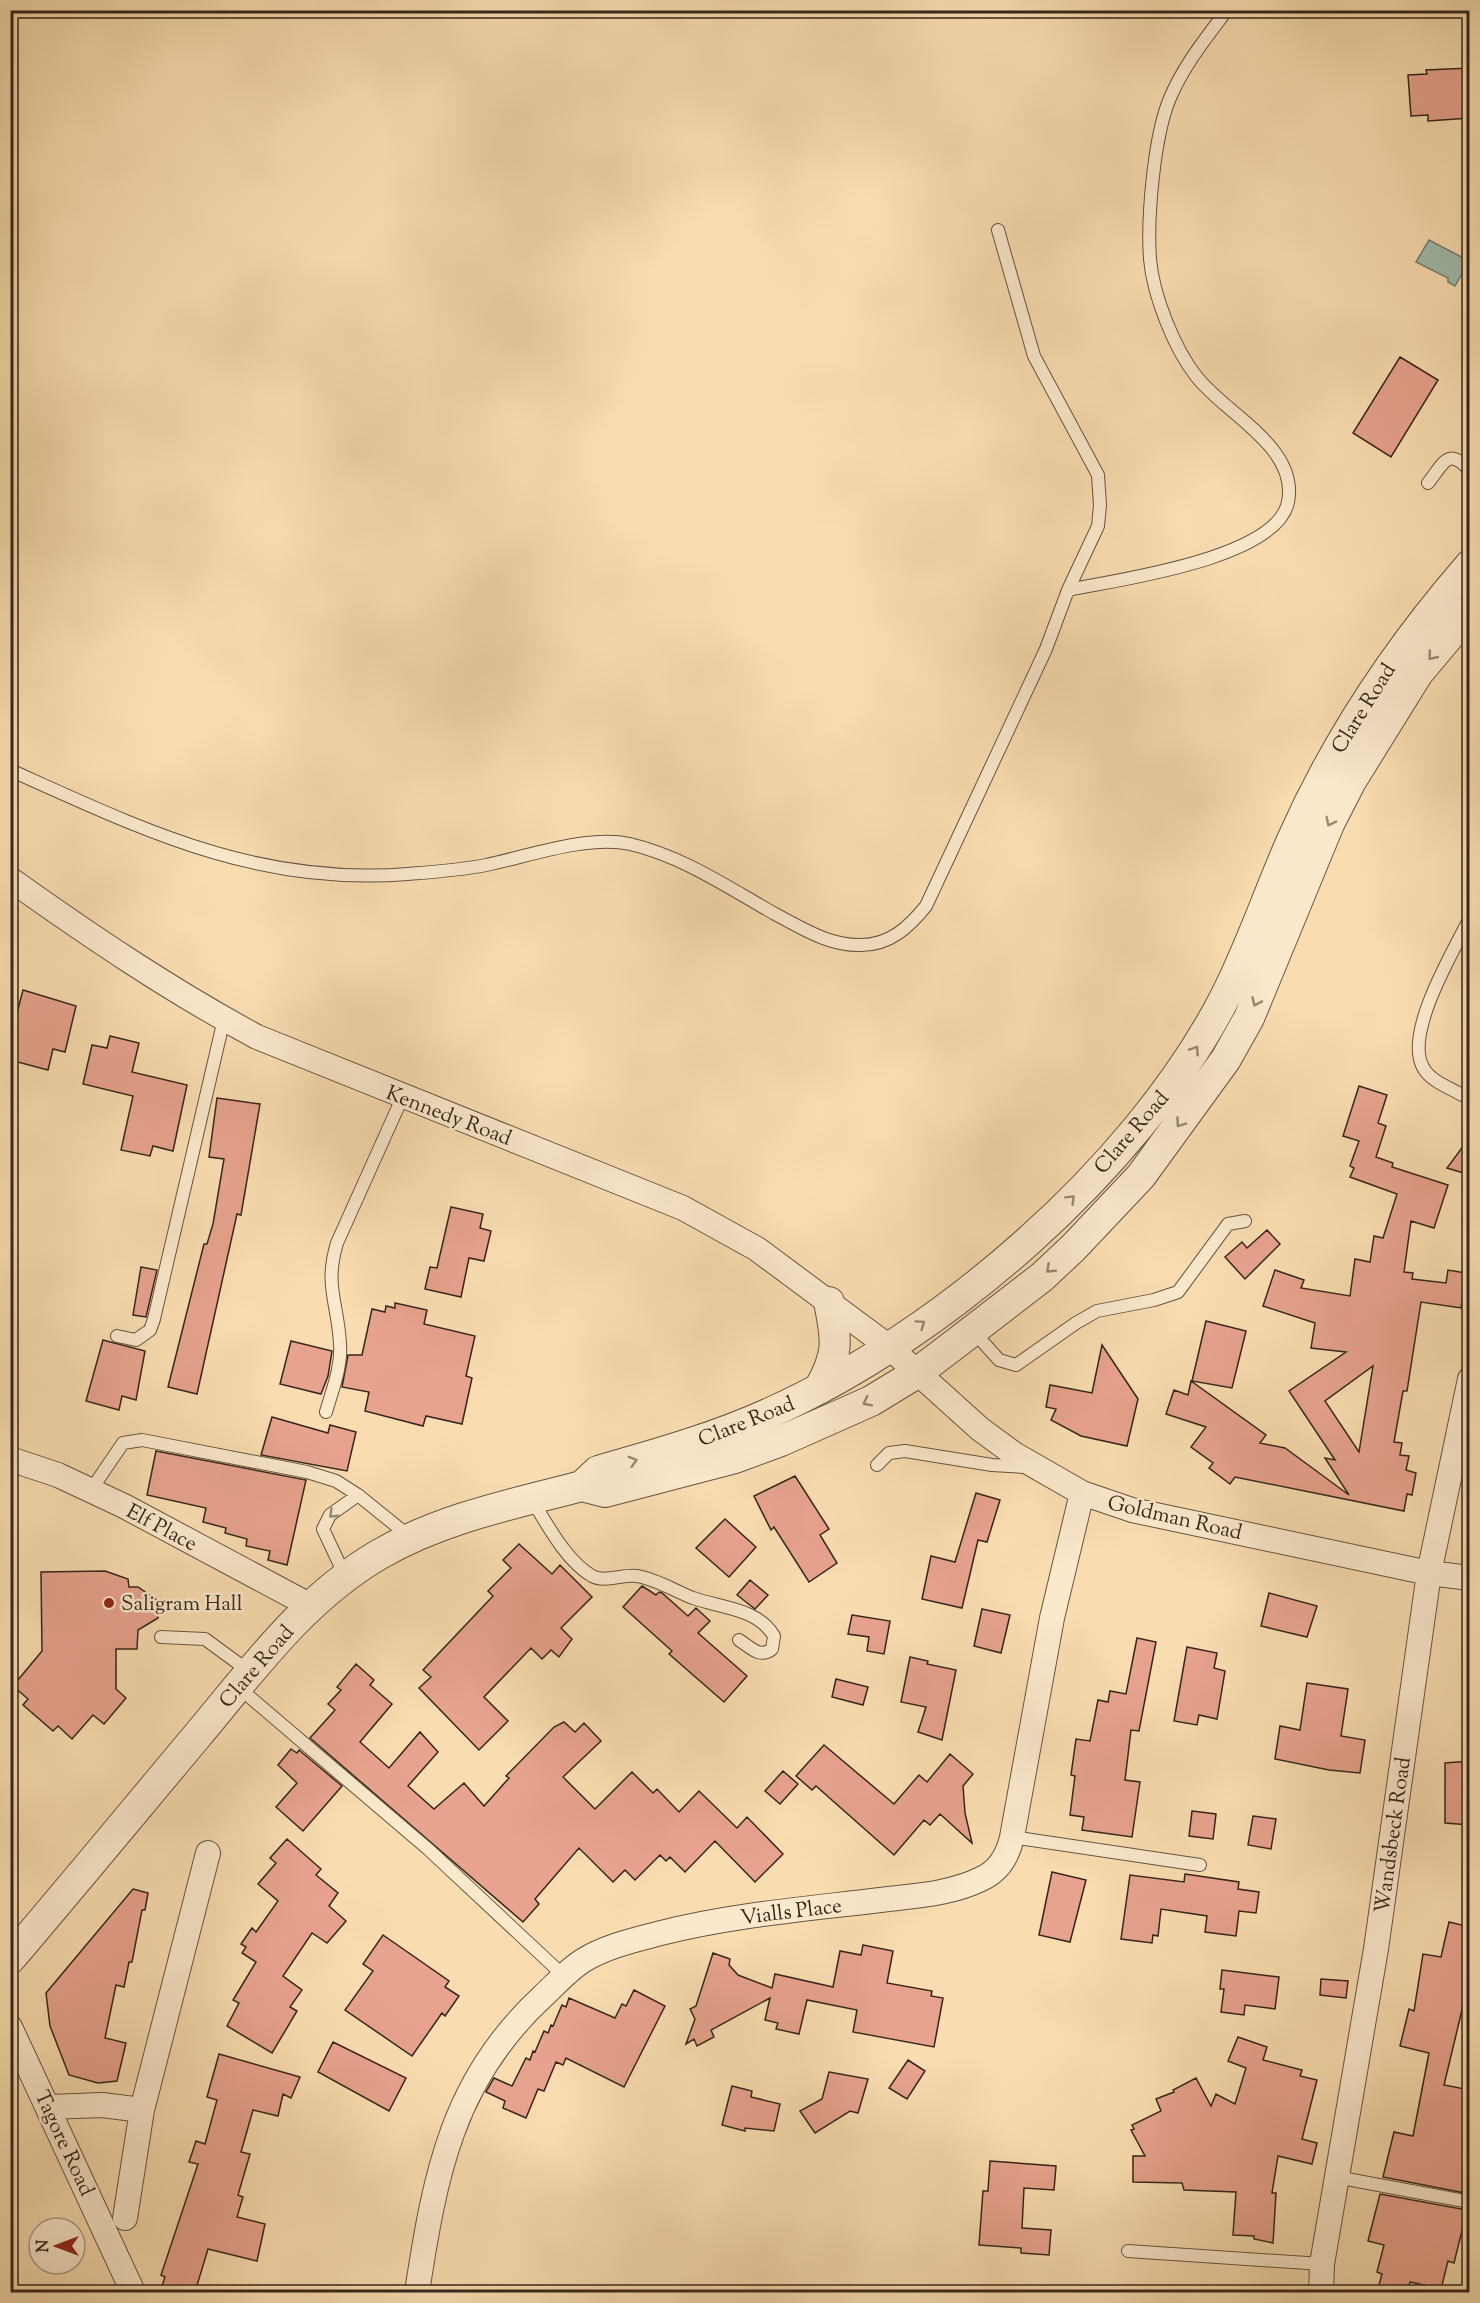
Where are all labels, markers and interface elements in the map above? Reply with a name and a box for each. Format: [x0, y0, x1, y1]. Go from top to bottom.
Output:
one-way arrow [1429, 649, 1440, 660]
street label: Clare Road [1325, 658, 1404, 760]
one-way arrow [1326, 815, 1338, 826]
one-way arrow [1252, 996, 1264, 1007]
one-way arrow [1188, 1045, 1199, 1056]
street label: Kennedy Road [381, 1079, 516, 1155]
street label: Clare Road [1088, 1085, 1177, 1181]
one-way arrow [1176, 1117, 1187, 1128]
one-way arrow [1063, 1196, 1074, 1207]
one-way arrow [1047, 1262, 1058, 1273]
one-way arrow [915, 1320, 926, 1331]
street label: Clare Road [694, 1390, 800, 1456]
one-way arrow [862, 1395, 873, 1407]
one-way arrow [627, 1456, 638, 1468]
street label: Goldman Road [1104, 1489, 1245, 1549]
street label: Elf Place [120, 1498, 202, 1560]
one-way arrow [329, 1507, 340, 1518]
place label: Saligram Hall [121, 1590, 243, 1620]
marker: Saligram Hall [102, 1596, 116, 1610]
street label: Clare Road [213, 1619, 302, 1715]
street label: Wandsbeck Road [1368, 1755, 1420, 1915]
street label: Vialls Place [739, 1892, 844, 1934]
street label: Tagore Road [26, 2086, 101, 2202]
north arrow [27, 2216, 87, 2276]
text: N [33, 2239, 56, 2252]

